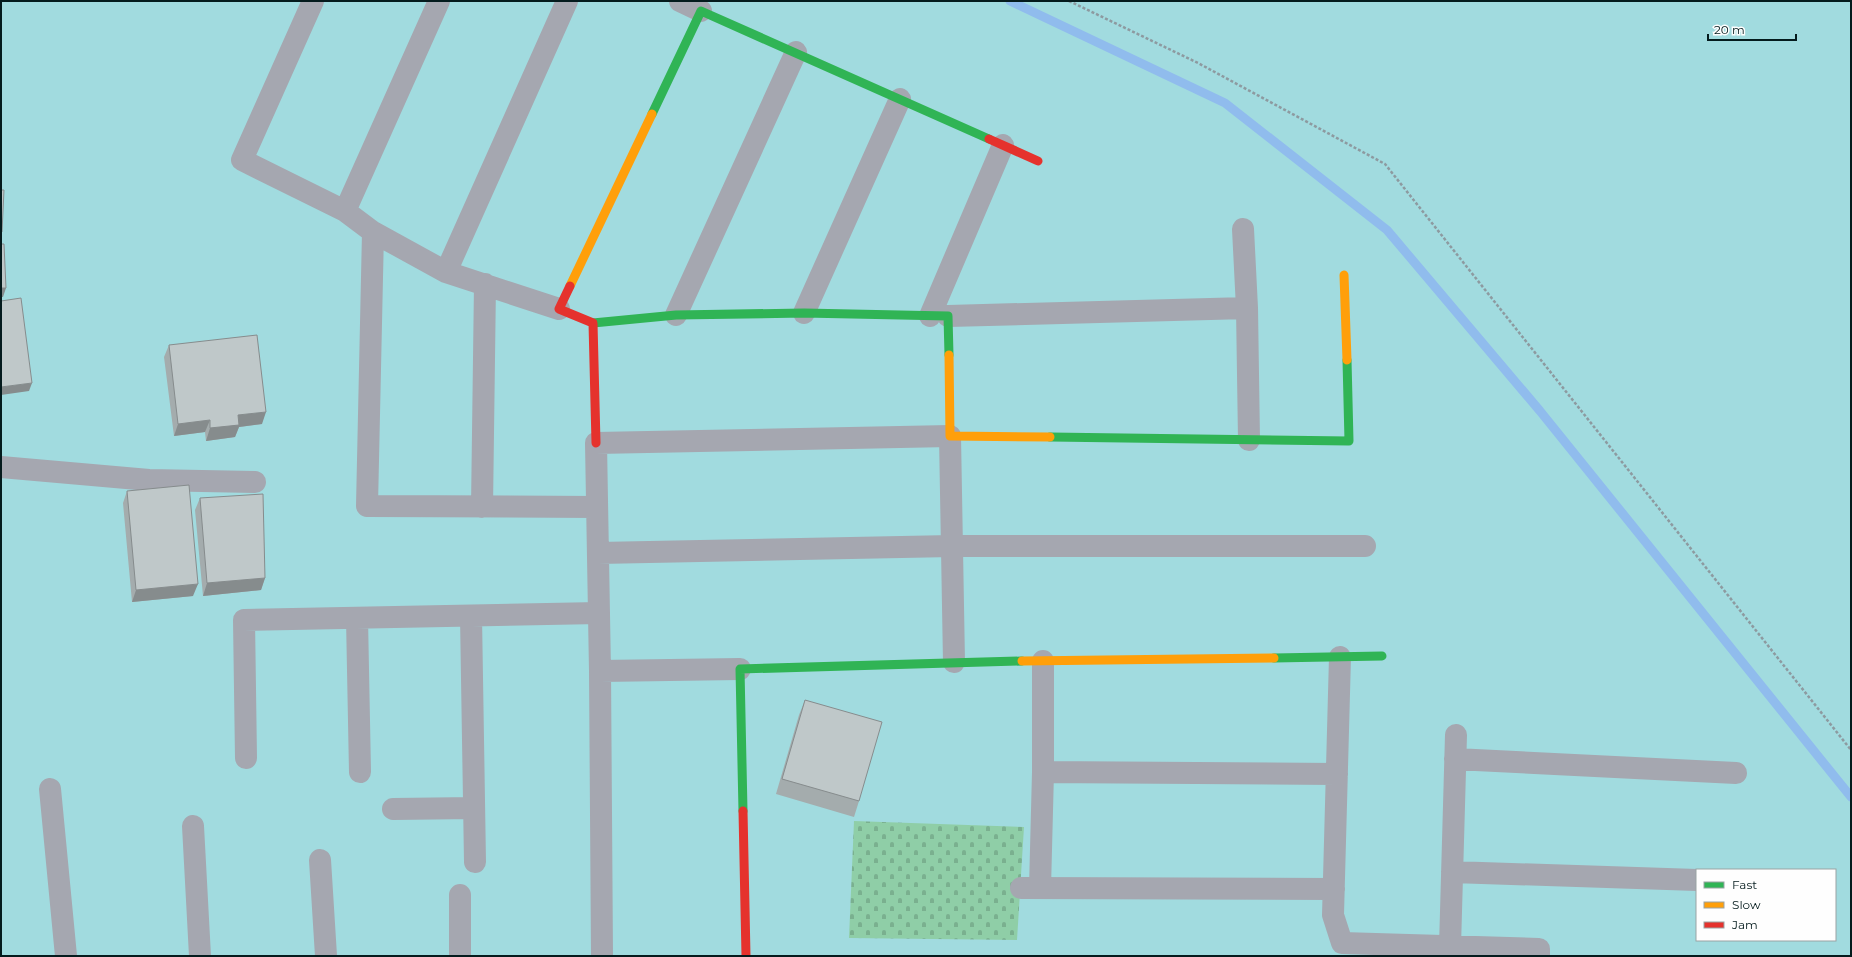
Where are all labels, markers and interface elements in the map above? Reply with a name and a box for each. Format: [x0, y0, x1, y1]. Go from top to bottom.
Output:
scale bar [1708, 16, 1796, 42]
text: 20 m [1714, 22, 1745, 37]
legend [1696, 869, 1836, 941]
text: Fast [1732, 877, 1757, 892]
text: Slow [1732, 897, 1761, 912]
text: Jam [1731, 917, 1758, 932]

